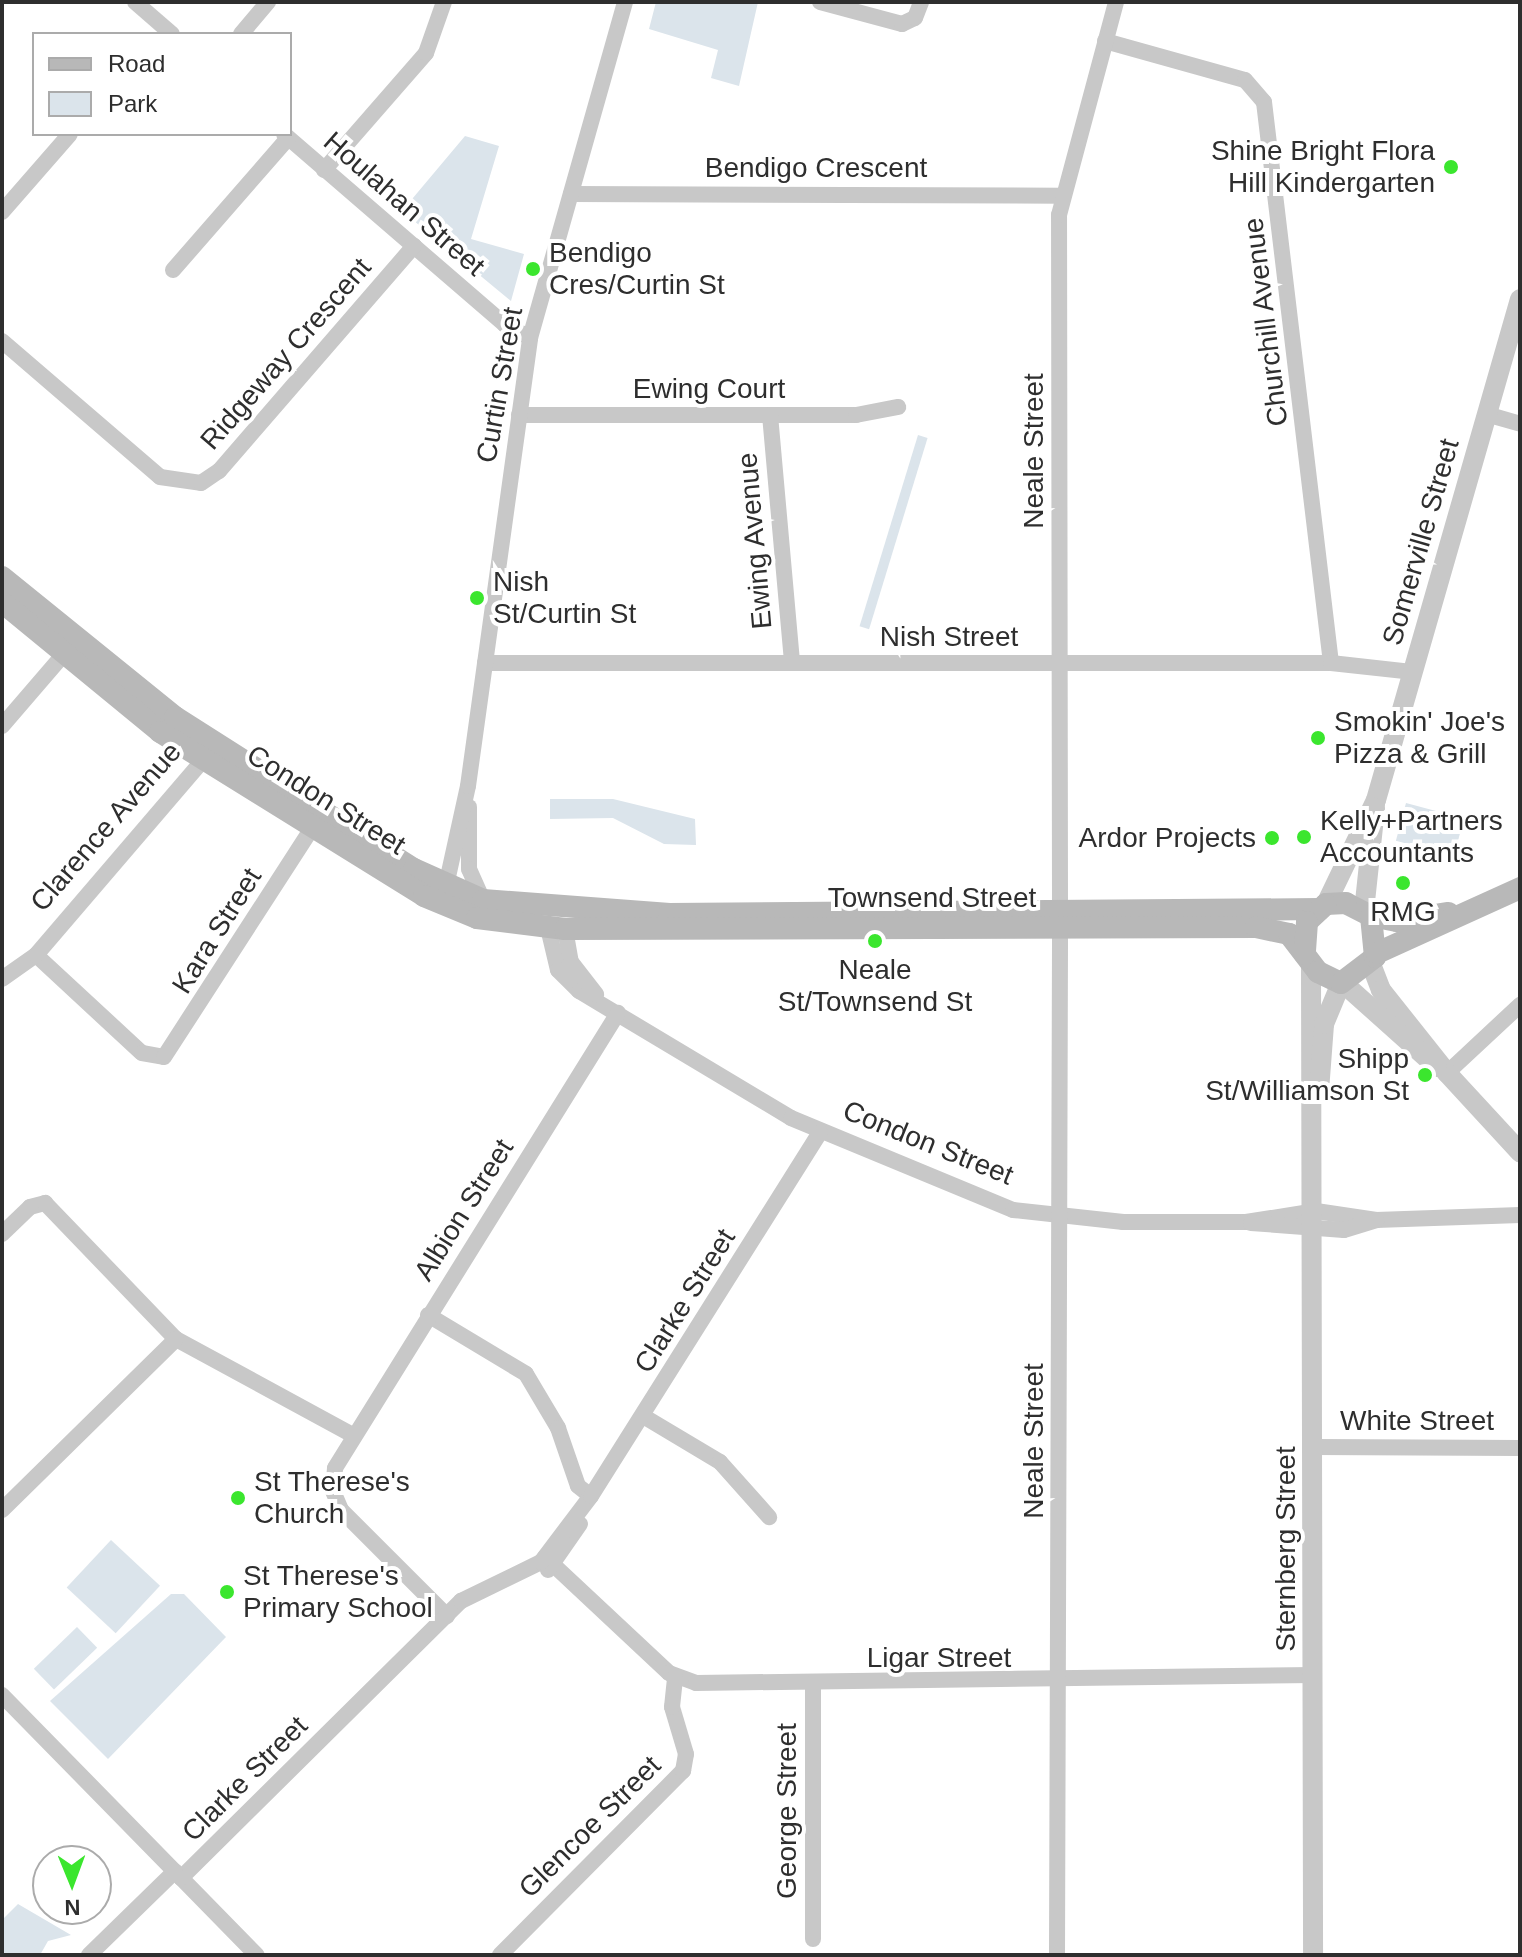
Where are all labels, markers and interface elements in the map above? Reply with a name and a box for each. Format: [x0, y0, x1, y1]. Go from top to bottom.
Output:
legend [32, 32, 292, 136]
text: Road [108, 50, 165, 77]
text: Park [108, 90, 157, 117]
street label: Houlahan Street [317, 125, 491, 283]
place label: Shine Bright Flora Hill Kindergarten [1211, 134, 1435, 200]
street label: Bendigo Crescent [705, 151, 927, 185]
marker: Shine Bright Flora Hill Kindergarten [1442, 158, 1460, 176]
street label: Churchill Avenue [1236, 215, 1296, 429]
place label: Bendigo Cres/Curtin St [549, 236, 725, 302]
street label: Ridgeway Crescent [194, 251, 378, 457]
marker: Bendigo Cres/Curtin St [524, 260, 542, 278]
street label: Curtin Street [470, 305, 530, 465]
street label: Ewing Court [633, 372, 785, 406]
street label: Neale Street [1017, 373, 1051, 529]
street label: Somerville Street [1375, 435, 1467, 649]
street label: Ewing Avenue [730, 451, 780, 631]
place label: Nish St/Curtin St [493, 565, 636, 631]
marker: Nish St/Curtin St [468, 589, 486, 607]
street label: Nish Street [880, 620, 1018, 654]
place label: Smokin' Joe's Pizza & Grill [1334, 705, 1505, 771]
marker: Smokin' Joe's Pizza & Grill [1309, 729, 1327, 747]
street label: Clarence Avenue [23, 735, 189, 919]
street label: Condon Street [241, 738, 411, 862]
place label: Kelly+Partners Accountants [1320, 804, 1503, 870]
place label: Ardor Projects [1079, 821, 1256, 855]
marker: Kelly+Partners Accountants [1295, 828, 1313, 846]
marker: Ardor Projects [1263, 829, 1281, 847]
street label: Kara Street [165, 862, 269, 1000]
marker: RMG [1394, 874, 1412, 892]
street label: Townsend Street [828, 881, 1036, 915]
place label: RMG [1370, 895, 1436, 929]
marker: Neale St/Townsend St [866, 932, 884, 950]
place label: Neale St/Townsend St [778, 953, 972, 1019]
place label: Shipp St/Williamson St [1205, 1042, 1409, 1108]
marker: Shipp St/Williamson St [1416, 1066, 1434, 1084]
street label: Condon Street [838, 1094, 1018, 1192]
street label: Albion Street [407, 1133, 521, 1287]
street label: Clarke Street [627, 1223, 743, 1379]
street label: Neale Street [1017, 1363, 1051, 1519]
street label: White Street [1340, 1404, 1494, 1438]
street label: Sternberg Street [1269, 1446, 1303, 1652]
place label: St Therese's Church [254, 1465, 410, 1531]
marker: St Therese's Church [229, 1489, 247, 1507]
place label: St Therese's Primary School [243, 1559, 433, 1625]
marker: St Therese's Primary School [218, 1583, 236, 1601]
street label: Ligar Street [867, 1641, 1011, 1675]
street label: Clarke Street [175, 1709, 315, 1849]
street label: George Street [770, 1723, 804, 1899]
street label: Glencoe Street [512, 1749, 668, 1905]
north arrow [32, 1845, 112, 1925]
text: N [64, 1895, 81, 1920]

